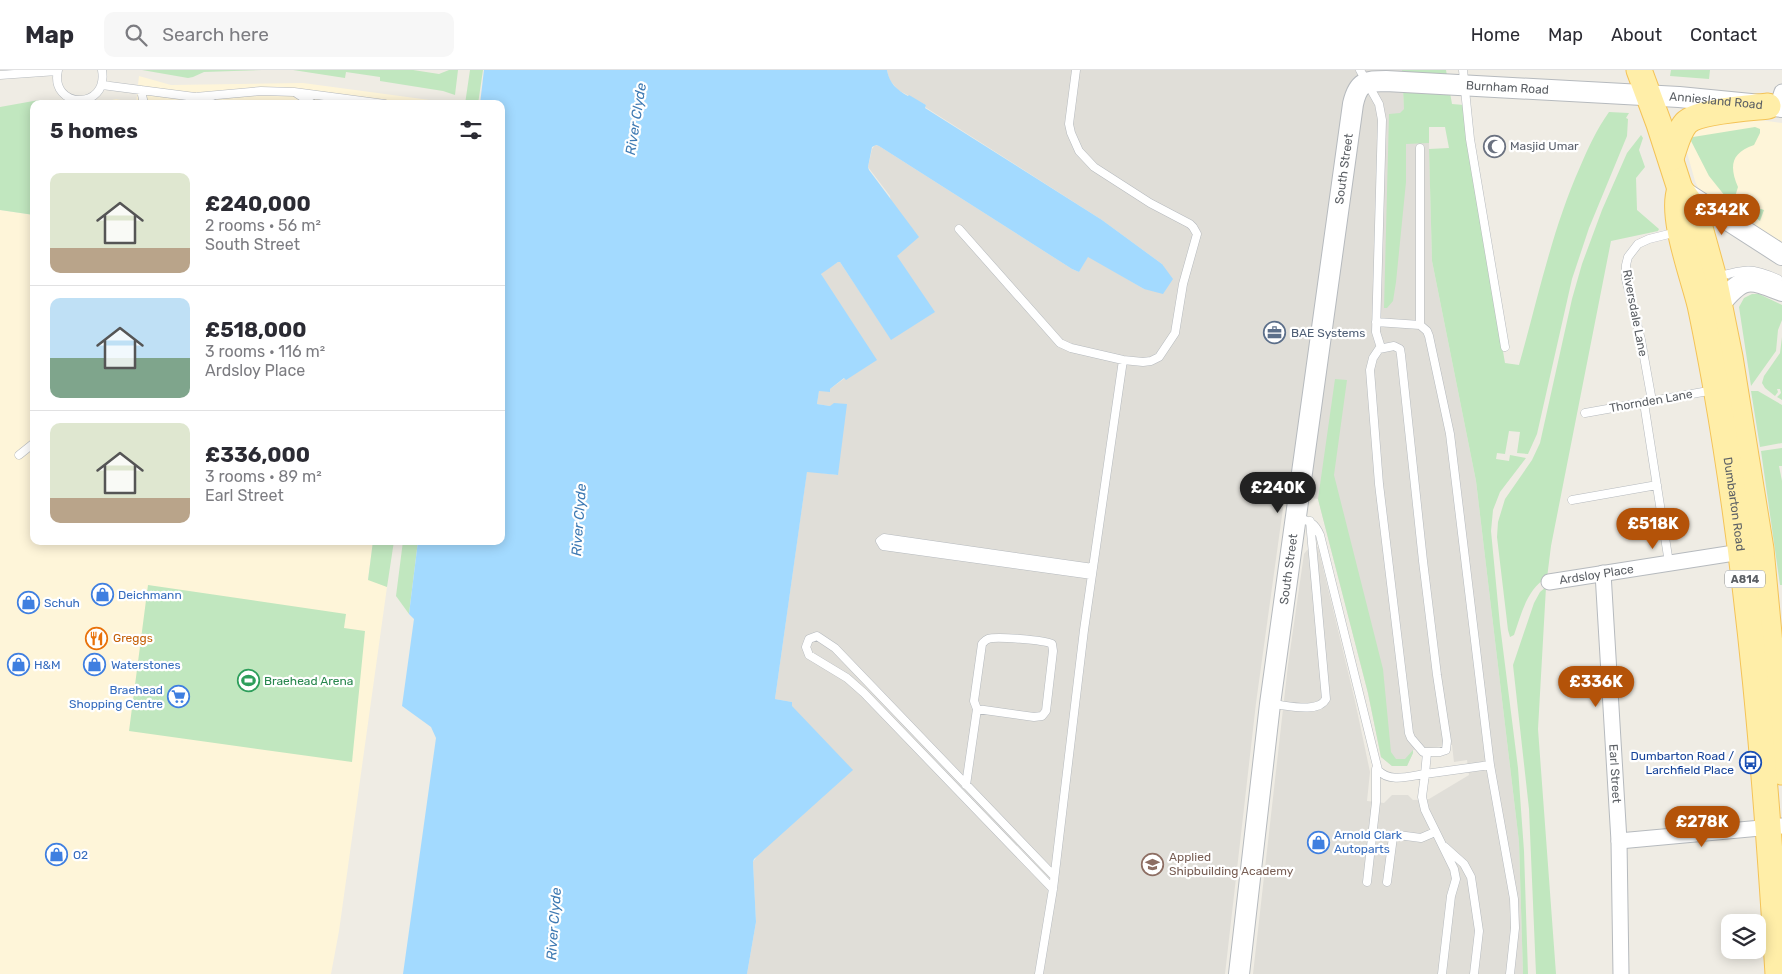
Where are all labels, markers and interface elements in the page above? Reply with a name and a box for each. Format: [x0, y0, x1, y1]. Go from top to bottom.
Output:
search box [104, 12, 454, 57]
text: Map [25, 21, 74, 49]
icon: search [122, 21, 150, 49]
text: Search here [162, 23, 269, 46]
text: Home [1471, 24, 1520, 46]
text: Map [1548, 24, 1583, 46]
text: About [1611, 24, 1662, 46]
text: Contact [1690, 24, 1757, 46]
street label: Burnham Road [1466, 78, 1549, 97]
water label: River Clyde [622, 82, 650, 156]
street label: Anniesland Road [1669, 89, 1763, 112]
icon: filters [457, 116, 485, 144]
text: 5 homes [50, 118, 138, 143]
street label: South Street [1332, 132, 1356, 205]
mosque icon: Masjid Umar [1482, 134, 1506, 158]
place label: Masjid Umar [1510, 139, 1579, 153]
text: £240,000 [205, 191, 311, 216]
icon: home [90, 193, 150, 253]
pin: £342K [1687, 194, 1757, 236]
text: £342K [1695, 200, 1749, 219]
text: 2 rooms · 56 m² [205, 216, 321, 235]
text: South Street [205, 235, 300, 254]
street label: Riversdale Lane [1620, 268, 1650, 358]
text: £518,000 [205, 317, 307, 342]
icon: home [90, 318, 150, 378]
office icon: BAE Systems [1263, 321, 1287, 345]
place label: BAE Systems [1291, 326, 1365, 340]
text: 3 rooms · 116 m² [205, 342, 325, 361]
text: Ardsloy Place [205, 361, 305, 380]
street label: Thornden Lane [1608, 387, 1694, 415]
text: £336,000 [205, 442, 310, 467]
icon: home [90, 443, 150, 503]
street label: Dumbarton Road [1720, 456, 1748, 552]
text: 3 rooms · 89 m² [205, 467, 322, 486]
pin: £240K [1243, 472, 1313, 514]
text: £240K [1251, 478, 1305, 497]
water label: River Clyde [568, 483, 590, 557]
text: Earl Street [205, 486, 284, 505]
pin: £518K [1618, 508, 1688, 550]
text: £518K [1627, 514, 1679, 533]
street label: South Street [1277, 532, 1301, 605]
street label: Ardsloy Place [1558, 562, 1635, 587]
road number: A814 [1725, 570, 1765, 588]
shop icon: Deichmann [90, 583, 114, 607]
place label: Deichmann [118, 588, 182, 602]
shop icon: Schuh [16, 591, 40, 615]
place label: Schuh [44, 596, 80, 610]
restaurant icon: Greggs [85, 626, 109, 650]
place label: Greggs [113, 631, 153, 645]
shop icon: H&M [6, 653, 30, 677]
shop icon: Waterstones [83, 653, 107, 677]
place label: H&M [34, 658, 60, 672]
place label: Waterstones [111, 658, 181, 672]
pin: £336K [1561, 666, 1631, 708]
sports icon: Braehead Arena [236, 669, 260, 693]
text: £336K [1569, 672, 1623, 691]
place label: Braehead Arena [264, 674, 353, 688]
place label: Braehead Shopping Centre [69, 683, 163, 711]
supermarket icon: Braehead Shopping Centre [167, 685, 191, 709]
street label: Earl Street [1606, 744, 1624, 804]
place label: Dumbarton Road / Larchfield Place [1631, 749, 1734, 777]
bus stop icon: Dumbarton Road / Larchfield Place [1738, 751, 1762, 775]
pin: £278K [1667, 806, 1737, 848]
text: £278K [1676, 812, 1728, 831]
place label: Arnold Clark Autoparts [1334, 828, 1403, 856]
shop icon: Arnold Clark Autoparts [1306, 830, 1330, 854]
shop icon: O2 [45, 843, 69, 867]
place label: O2 [73, 848, 88, 862]
place label: Applied Shipbuilding Academy [1169, 850, 1294, 878]
school or university icon: Applied Shipbuilding Academy [1141, 852, 1165, 876]
water label: River Clyde [543, 887, 565, 961]
map controls [1721, 914, 1766, 959]
button: layers [1721, 914, 1766, 959]

